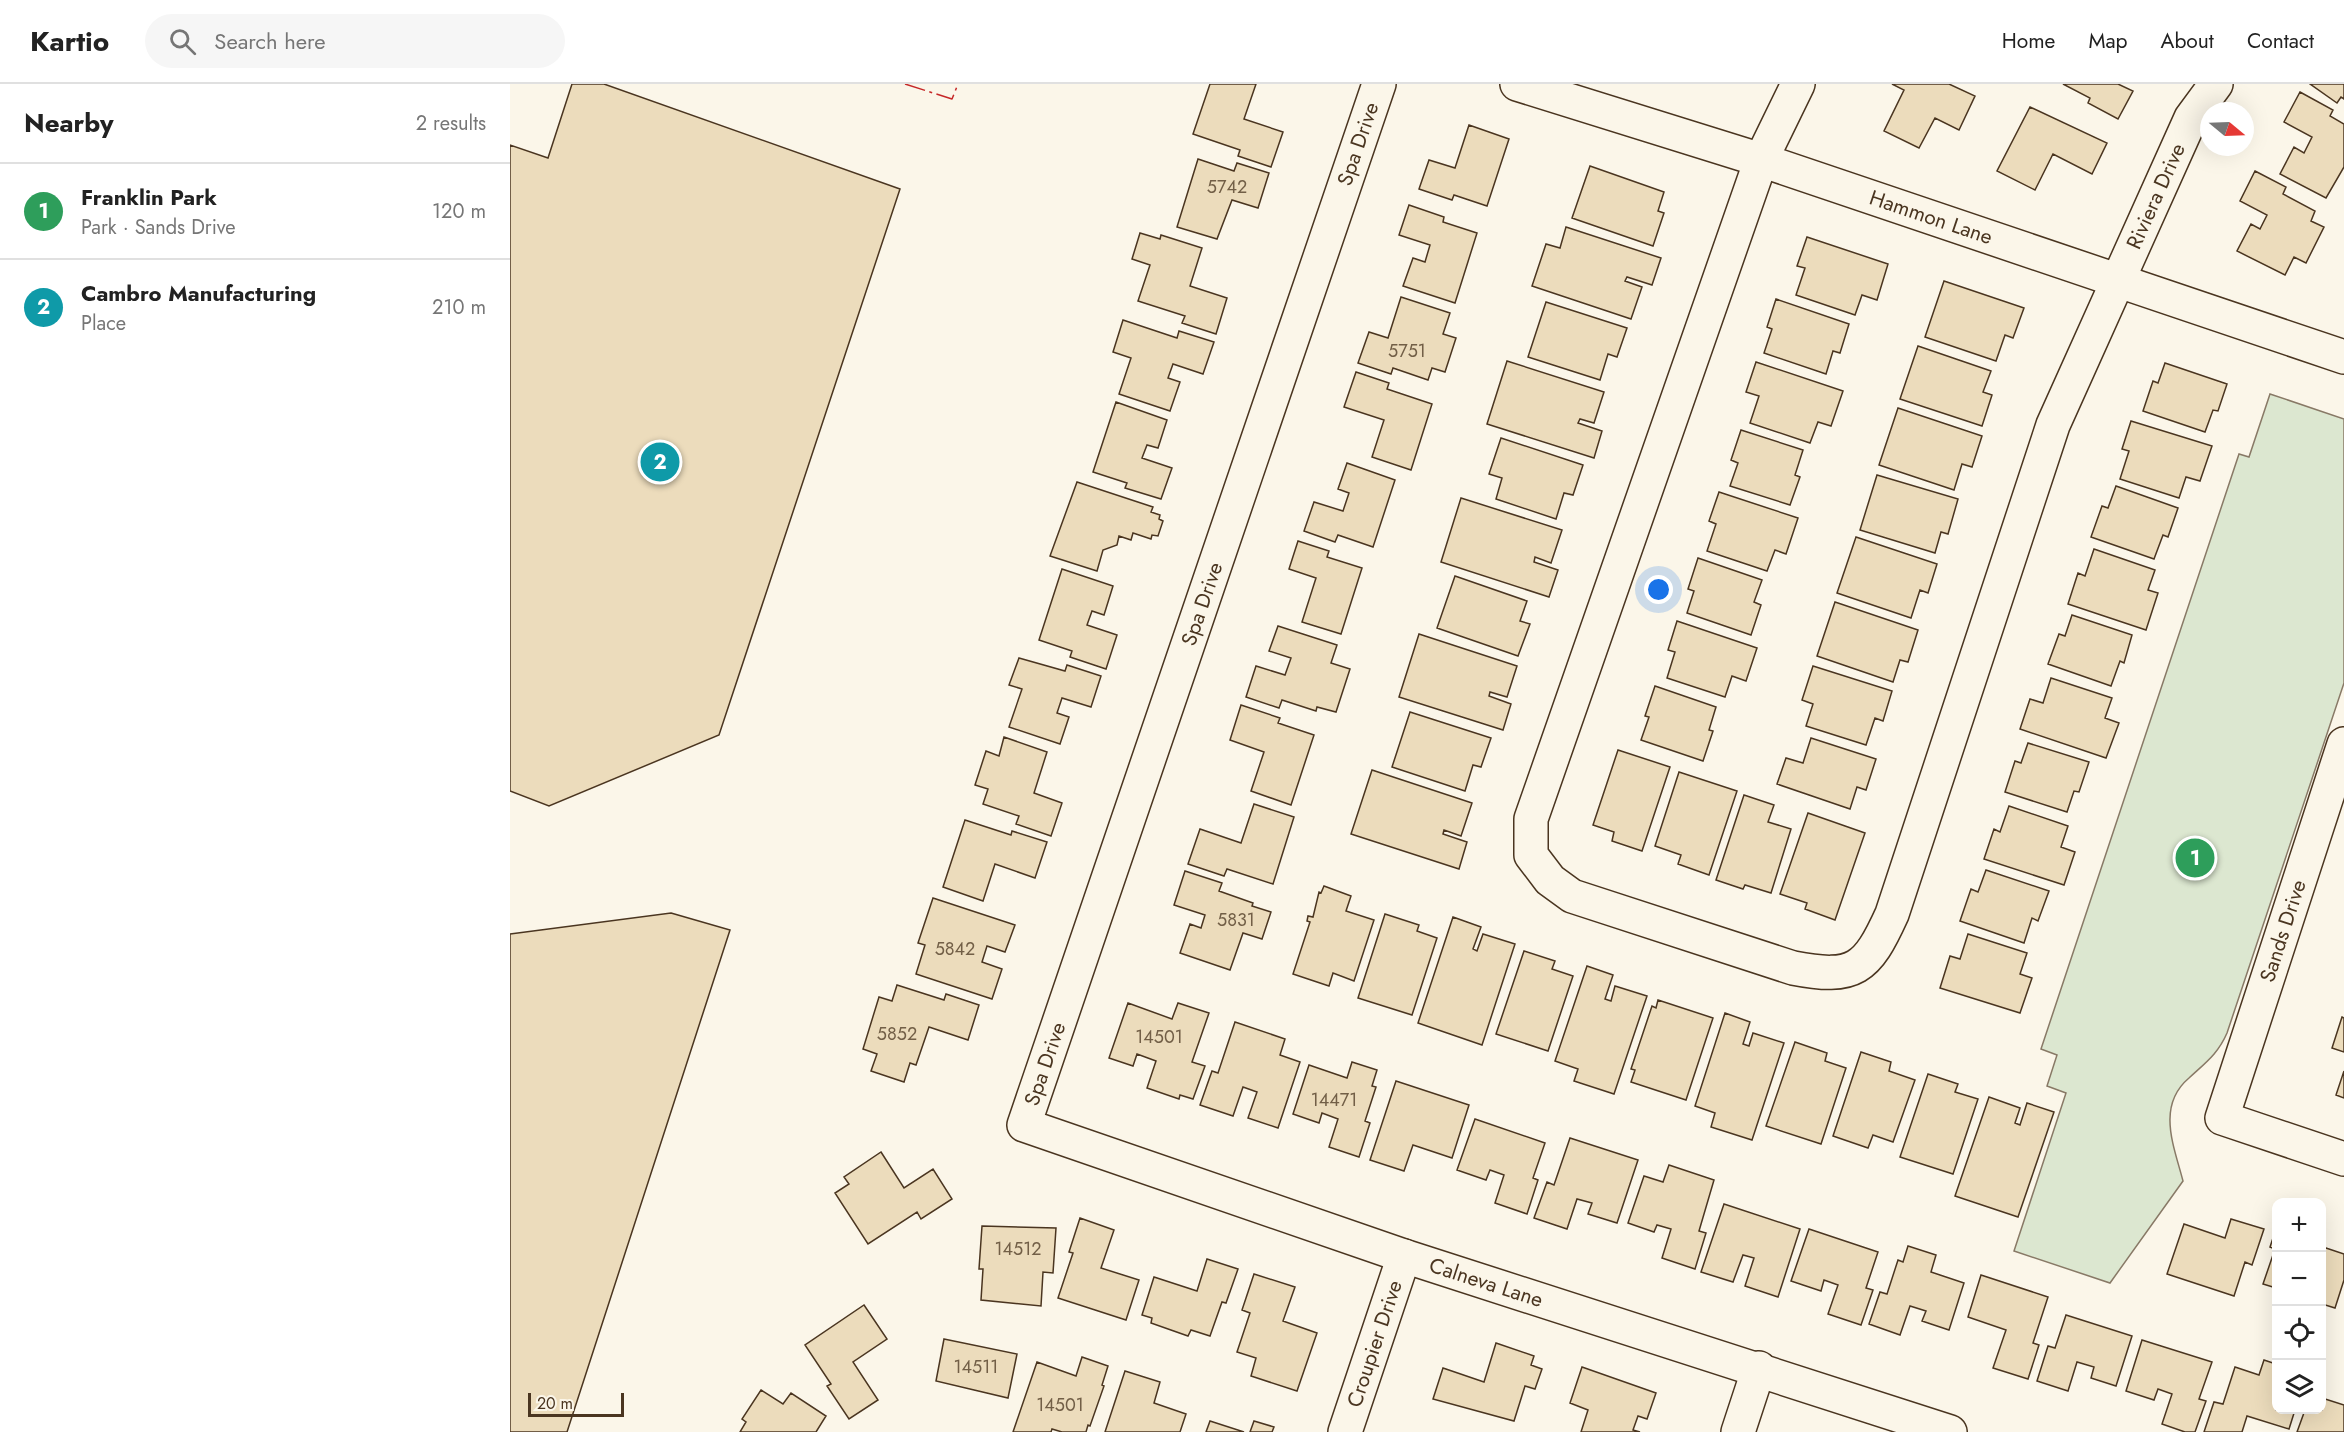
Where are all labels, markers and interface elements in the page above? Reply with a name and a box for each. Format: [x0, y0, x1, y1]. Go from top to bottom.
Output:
search box [145, 14, 565, 68]
text: Kartio [30, 21, 109, 62]
icon: search [166, 25, 199, 58]
text: Search here [214, 25, 326, 57]
text: Home [2002, 26, 2055, 56]
text: Map [2088, 26, 2128, 56]
text: About [2161, 26, 2214, 56]
text: Contact [2247, 26, 2314, 56]
street label: Spa Drive [1330, 98, 1386, 190]
north arrow [2200, 102, 2254, 156]
text: Nearby [24, 104, 113, 142]
text: 2 results [416, 109, 486, 138]
street label: Riviera Drive [2119, 138, 2193, 254]
house number: 5742 [1207, 174, 1247, 200]
text: Franklin Park [81, 181, 217, 213]
street label: Hammon Lane [1865, 183, 1997, 252]
text: 1 [38, 197, 49, 226]
text: 120 m [432, 197, 486, 226]
text: Park · Sands Drive [81, 213, 236, 242]
text: Cambro Manufacturing [81, 277, 316, 309]
text: 2 [37, 293, 50, 322]
text: 210 m [432, 293, 486, 322]
text: Place [81, 309, 126, 338]
house number: 5751 [1388, 338, 1426, 364]
pin: 2 [640, 440, 680, 484]
street label: Spa Drive [1174, 558, 1230, 650]
your location [1644, 575, 1673, 604]
pin: 1 [2176, 836, 2214, 880]
street label: Sands Drive [2252, 876, 2314, 986]
house number: 5831 [1217, 907, 1255, 933]
house number: 5842 [935, 936, 975, 962]
street label: Spa Drive [1017, 1018, 1073, 1110]
house number: 5852 [877, 1021, 917, 1047]
house number: 14501 [1135, 1024, 1183, 1050]
house number: 14471 [1311, 1087, 1357, 1113]
map controls [2272, 1198, 2326, 1414]
button: + [2272, 1198, 2326, 1252]
house number: 14512 [994, 1236, 1042, 1262]
street label: Calneva Lane [1425, 1250, 1547, 1315]
button: − [2272, 1252, 2326, 1306]
street label: Croupier Drive [1339, 1276, 1410, 1411]
button: locate [2272, 1306, 2326, 1360]
house number: 14511 [954, 1354, 998, 1380]
button: layers [2272, 1360, 2326, 1414]
scale bar [528, 1390, 624, 1418]
text: 20 m [537, 1392, 573, 1415]
house number: 14501 [1036, 1392, 1084, 1418]

